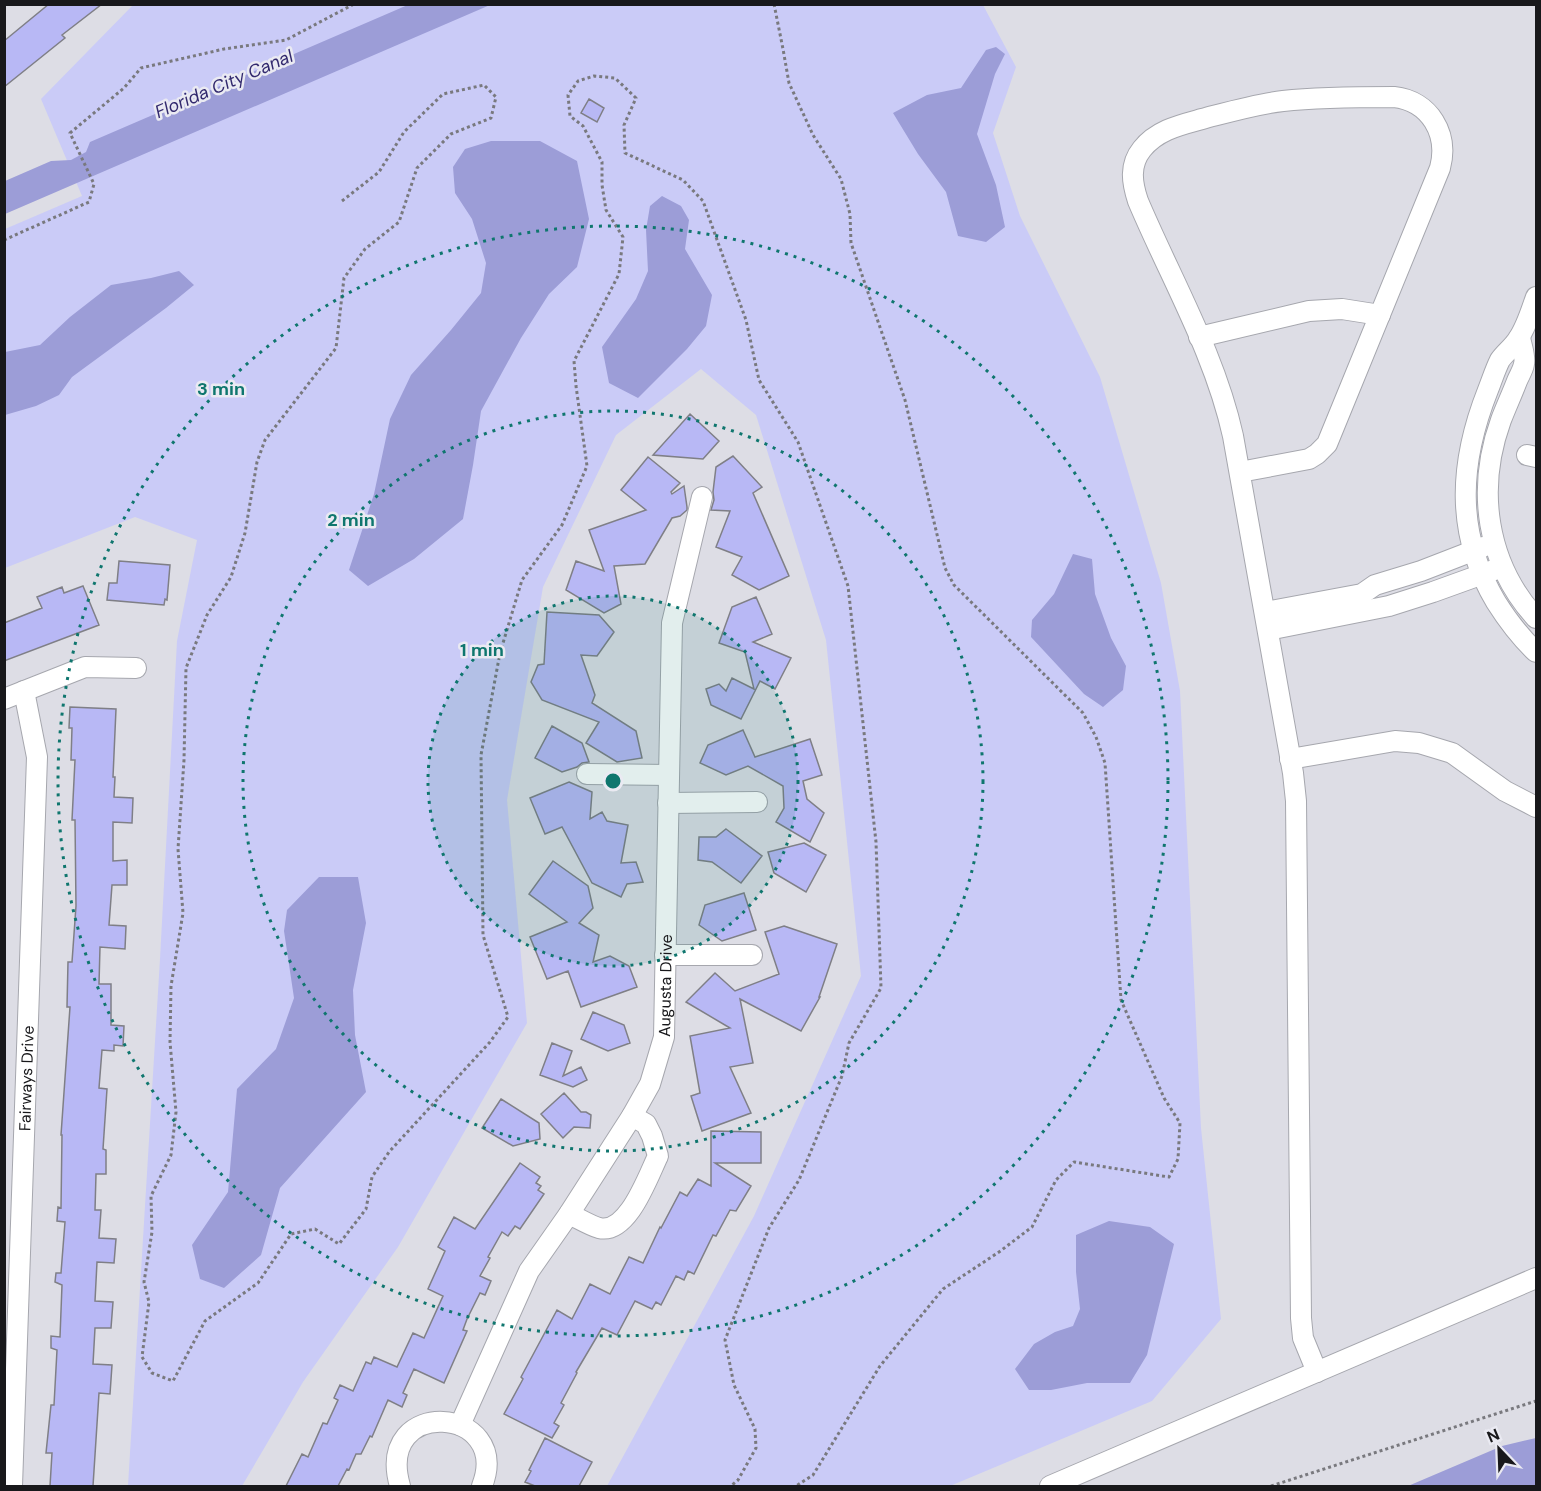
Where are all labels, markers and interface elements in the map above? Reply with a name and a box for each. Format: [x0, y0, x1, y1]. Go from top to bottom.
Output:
water label: Florida City Canal [151, 44, 298, 124]
text: 3 min [197, 377, 245, 401]
text: 2 min [327, 508, 375, 532]
text: 1 min [460, 638, 504, 662]
centre of rings [603, 771, 623, 791]
street label: Augusta Drive [654, 934, 677, 1037]
street label: Fairways Drive [14, 1025, 39, 1131]
north arrow [1469, 1419, 1529, 1479]
text: N [1484, 1424, 1503, 1448]

